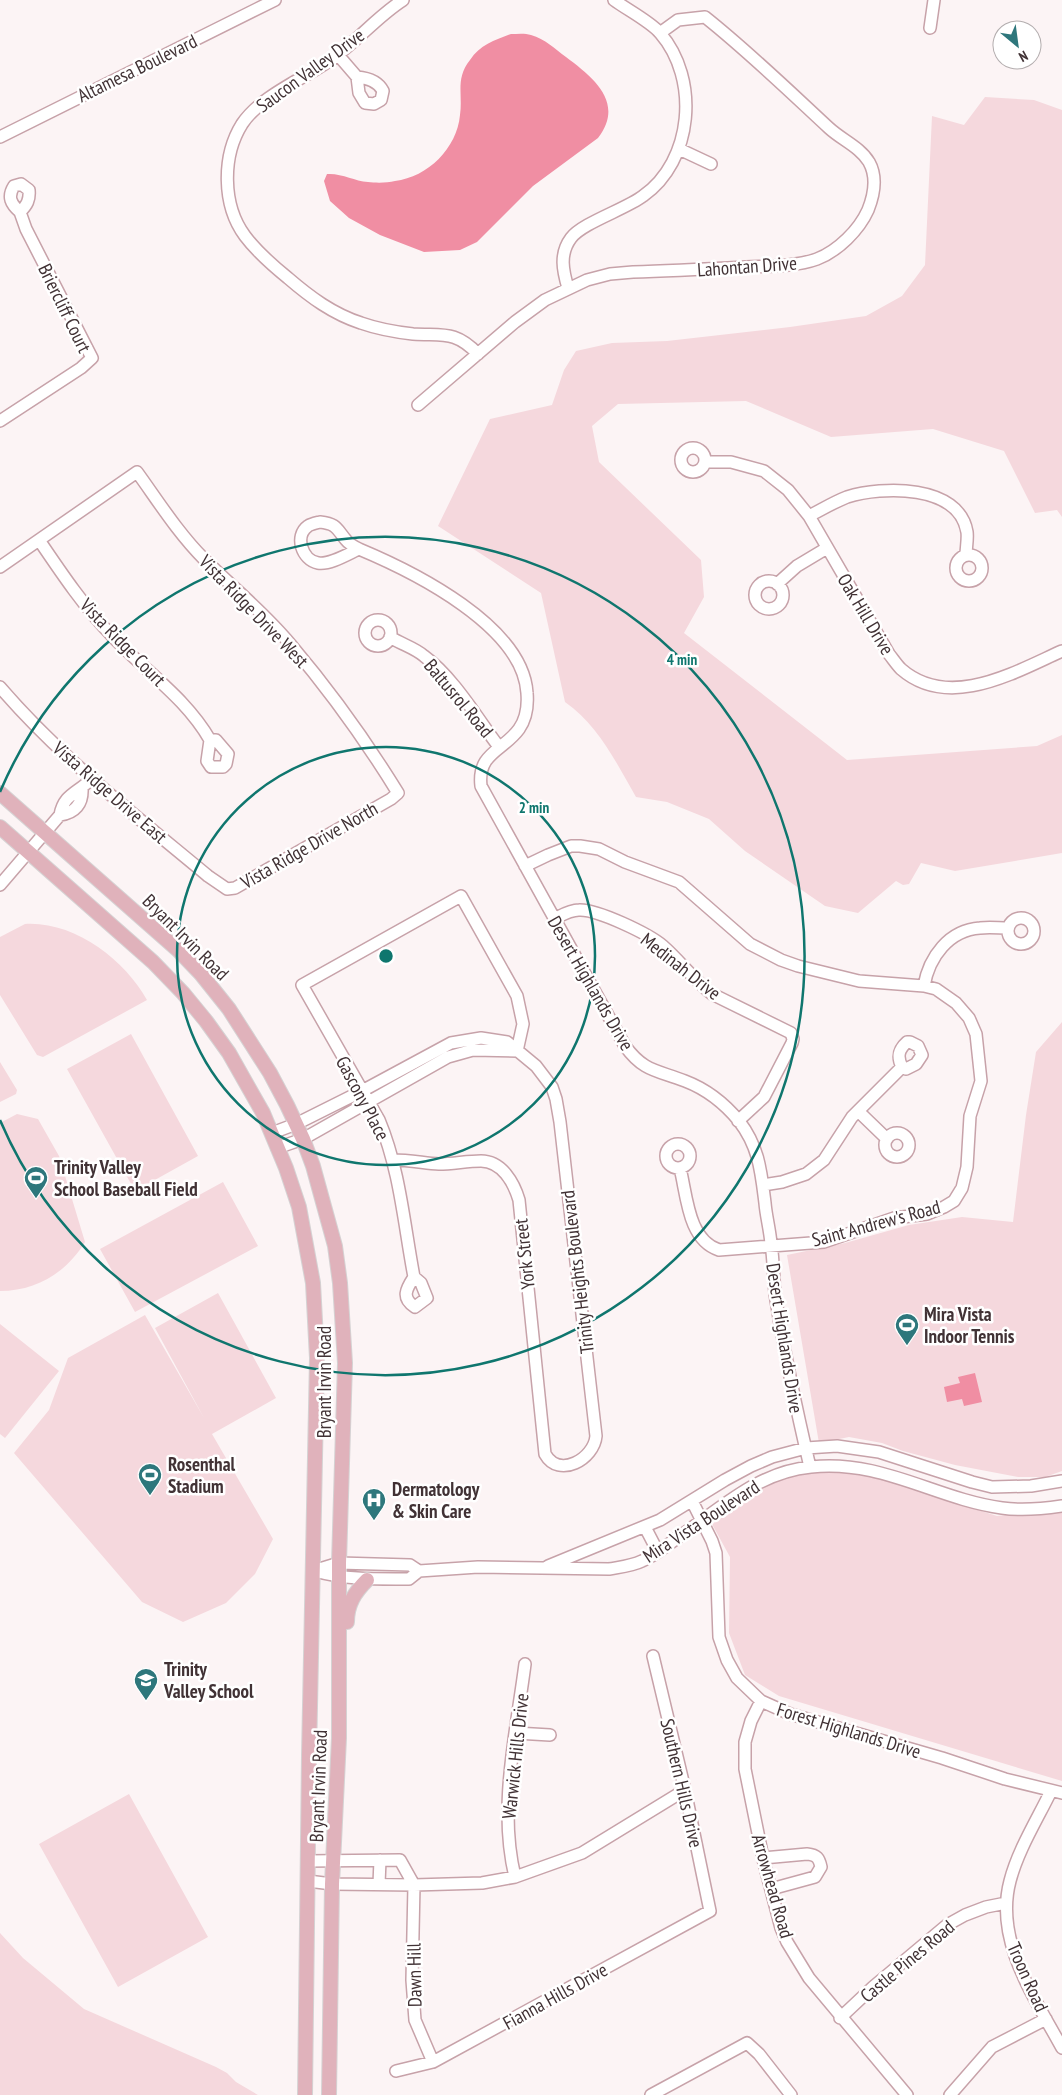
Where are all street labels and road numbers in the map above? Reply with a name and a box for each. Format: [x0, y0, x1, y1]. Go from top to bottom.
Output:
street label: Saucon Valley Drive [251, 23, 369, 117]
street label: Altamesa Boulevard [73, 29, 201, 107]
street label: Lahontan Drive [696, 251, 798, 281]
street label: Briercliff Court [33, 260, 97, 357]
street label: Vista Ridge Drive West [193, 549, 314, 673]
street label: Oak Hill Drive [832, 569, 900, 659]
street label: Vista Ridge Court [74, 592, 172, 692]
street label: Baltusrol Road [419, 654, 499, 742]
street label: Vista Ridge Drive East [47, 735, 173, 849]
street label: Vista Ridge Drive North [235, 796, 382, 894]
street label: Bryant Irvin Road [138, 889, 234, 985]
street label: Desert Highlands Drive [543, 911, 639, 1055]
street label: Medinah Drive [636, 927, 726, 1005]
street label: Gascony Place [331, 1052, 395, 1144]
street label: Trinity Heights Boulevard [555, 1189, 599, 1355]
street label: Saint Andrew's Road [809, 1194, 943, 1252]
street label: York Street [508, 1217, 540, 1291]
street label: Desert Highlands Drive [761, 1261, 809, 1415]
street label: Bryant Irvin Road [312, 1326, 336, 1438]
street label: Mira Vista Boulevard [638, 1474, 764, 1568]
street label: Warwick Hills Drive [496, 1692, 534, 1820]
street label: Forest Highlands Drive [774, 1697, 924, 1763]
street label: Southern Hills Drive [655, 1716, 709, 1850]
street label: Bryant Irvin Road [304, 1729, 332, 1843]
street label: Arrowhead Road [747, 1831, 799, 1941]
street label: Castle Pines Road [855, 1915, 959, 2007]
street label: Troon Road [1002, 1939, 1054, 2015]
street label: Dawn Hill [401, 1942, 427, 2007]
street label: Fianna Hills Drive [498, 1957, 612, 2035]

